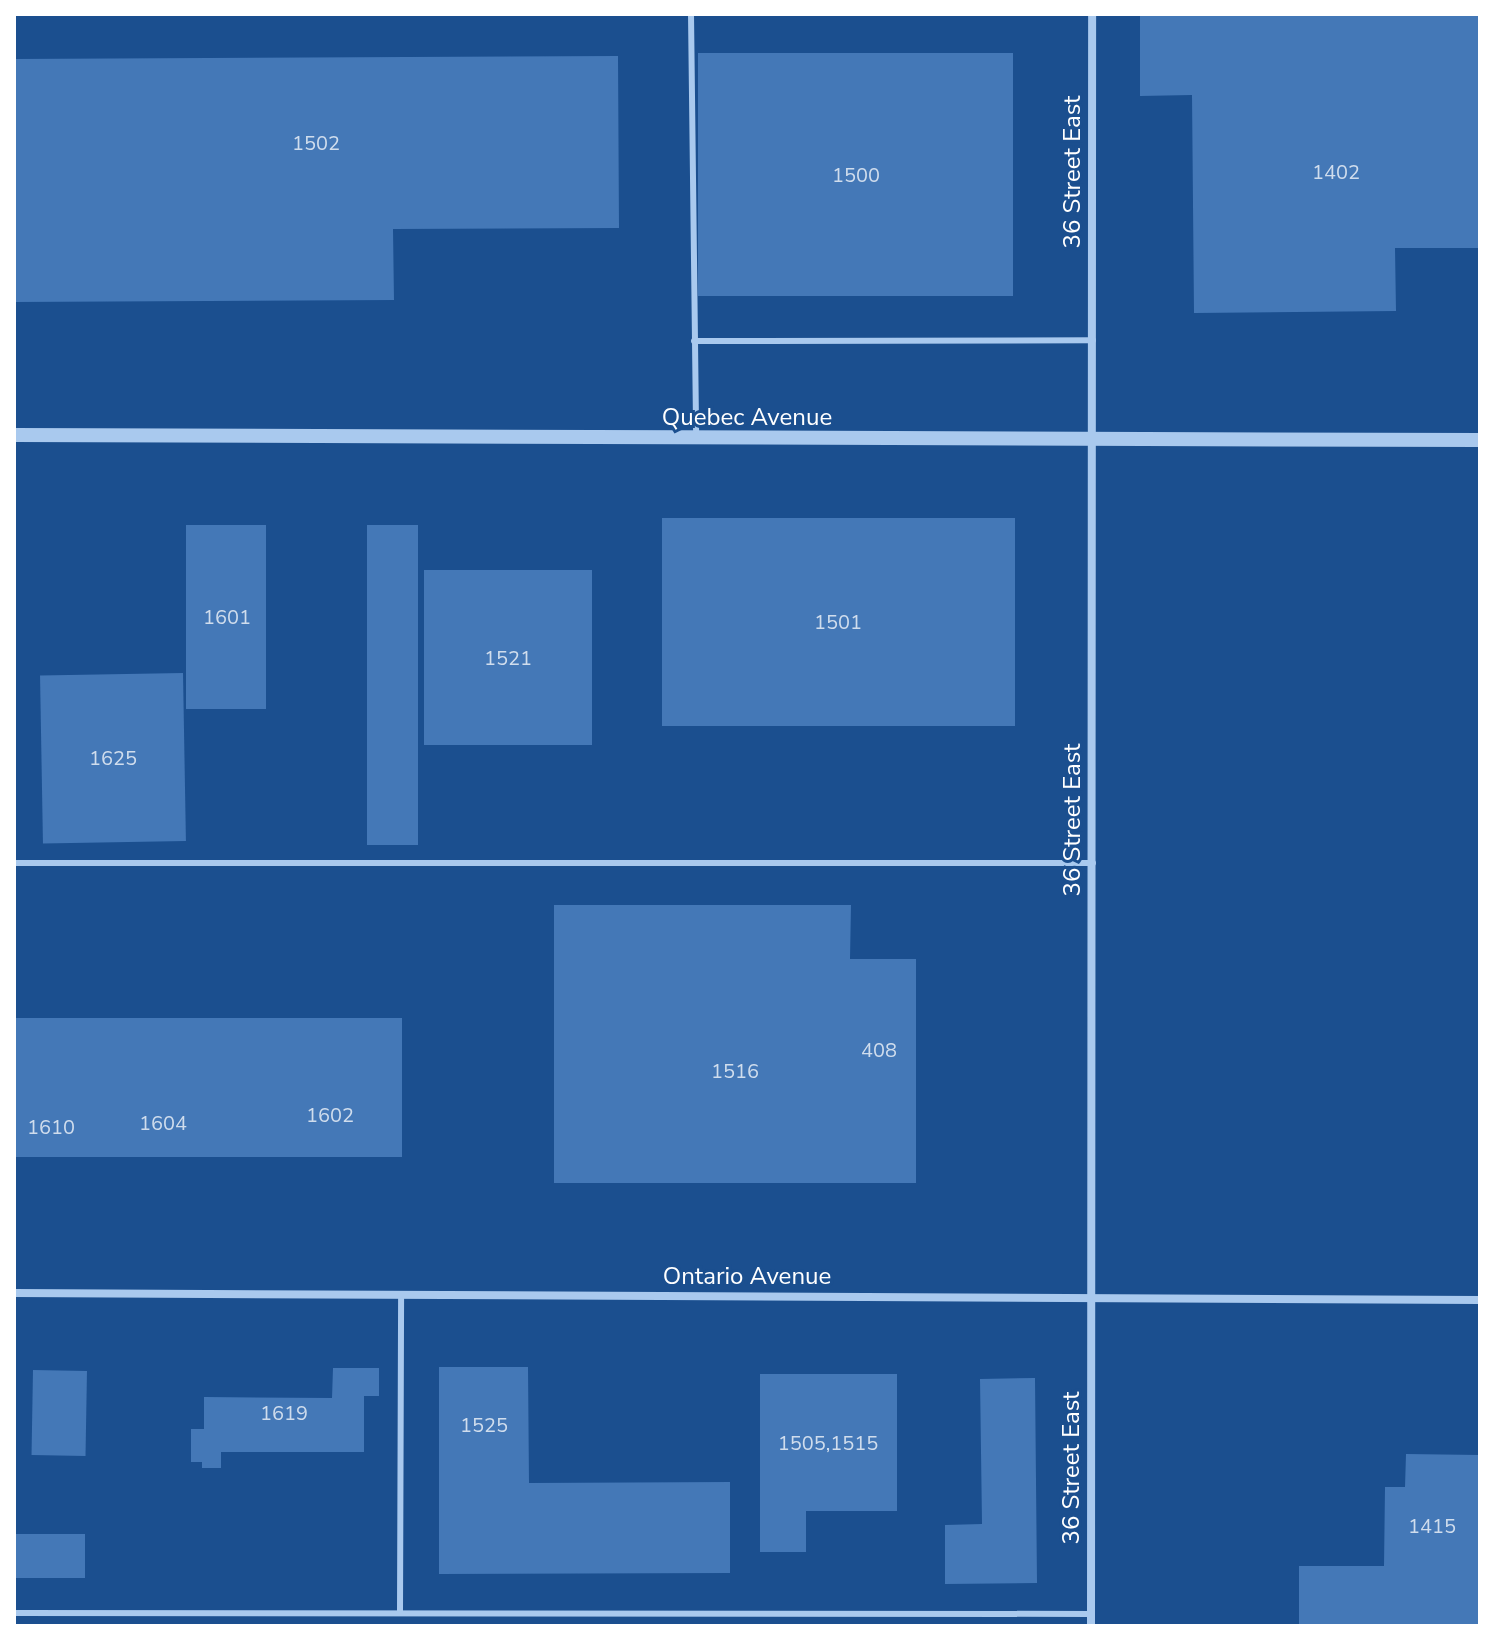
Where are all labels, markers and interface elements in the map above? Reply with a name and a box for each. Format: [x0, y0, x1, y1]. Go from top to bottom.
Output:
street label: 36 Street East [1059, 96, 1087, 248]
house number: 1502 [292, 131, 340, 155]
house number: 1402 [1312, 160, 1360, 184]
house number: 1500 [832, 163, 880, 187]
street label: Quebec Avenue [662, 404, 832, 432]
house number: 1601 [203, 605, 251, 629]
house number: 1501 [814, 610, 862, 634]
house number: 1521 [484, 646, 532, 670]
street label: 36 Street East [1059, 744, 1087, 896]
house number: 1625 [89, 746, 137, 770]
house number: 408 [861, 1038, 897, 1062]
house number: 1516 [711, 1059, 759, 1083]
house number: 1602 [306, 1103, 354, 1127]
house number: 1604 [139, 1111, 187, 1135]
house number: 1610 [27, 1115, 75, 1139]
street label: Ontario Avenue [663, 1263, 831, 1291]
street label: 36 Street East [1058, 1392, 1086, 1544]
house number: 1619 [260, 1401, 308, 1425]
house number: 1525 [460, 1413, 508, 1437]
house number: 1505,1515 [778, 1431, 878, 1455]
house number: 1415 [1408, 1514, 1456, 1538]

